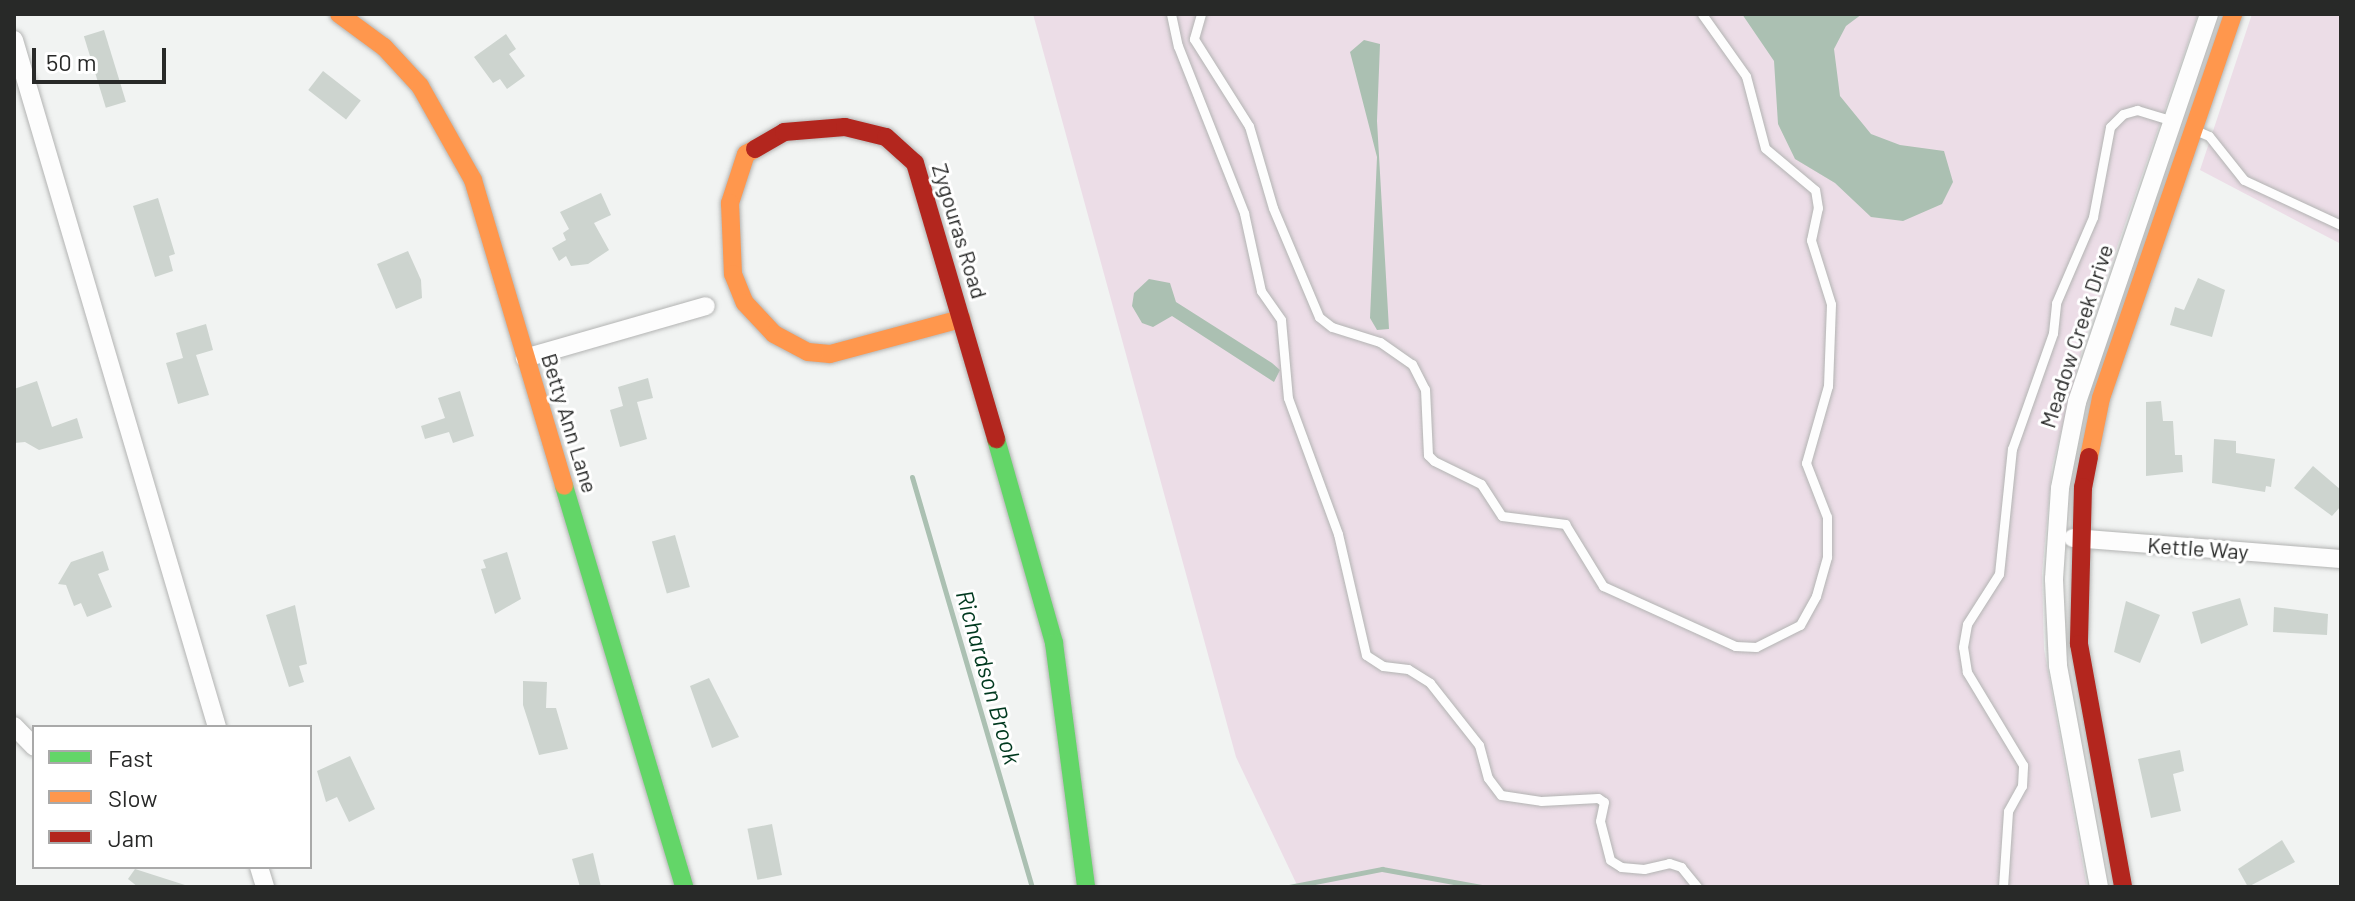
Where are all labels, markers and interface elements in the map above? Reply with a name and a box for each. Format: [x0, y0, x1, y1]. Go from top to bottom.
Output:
scale bar [36, 32, 170, 82]
text: 50 m [46, 47, 97, 76]
street label: Zygouras Road [927, 160, 993, 302]
street label: Meadow Creek Drive [2034, 241, 2118, 431]
street label: Betty Ann Lane [536, 350, 604, 496]
street label: Kettle Way [2147, 531, 2249, 565]
water label: Richardson Brook [950, 587, 1028, 767]
legend [32, 725, 312, 869]
text: Fast [108, 743, 153, 772]
text: Slow [108, 783, 157, 812]
text: Jam [108, 823, 154, 852]

